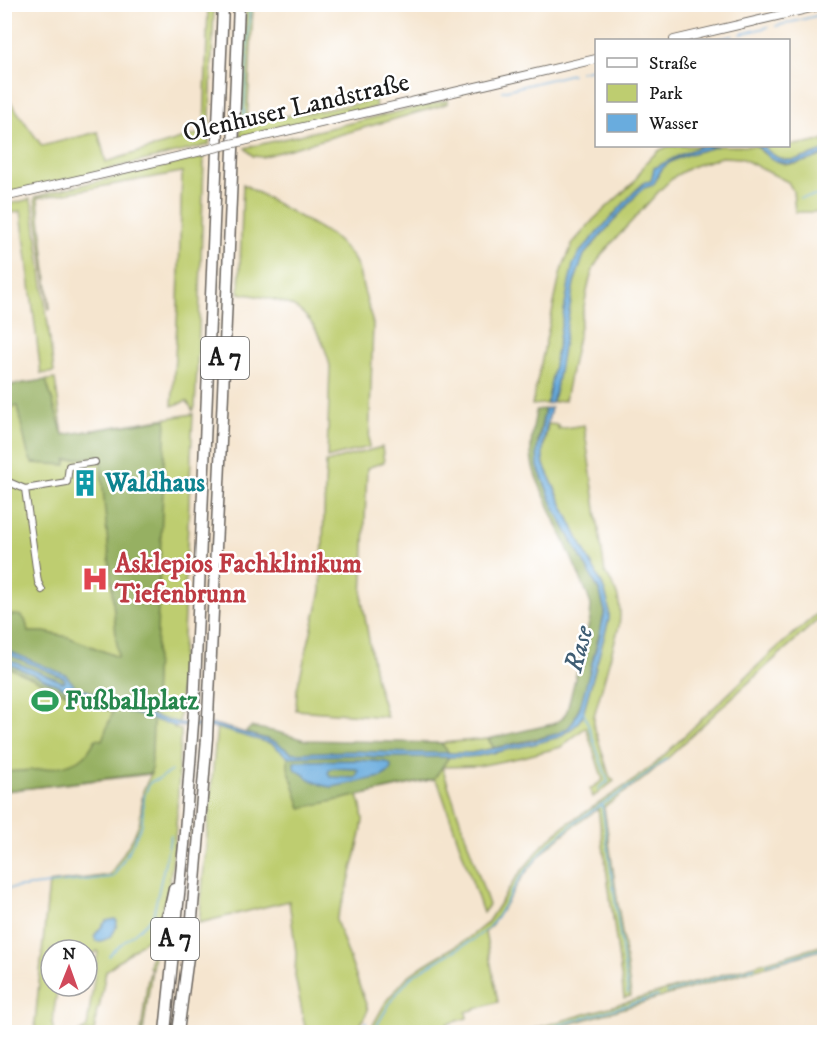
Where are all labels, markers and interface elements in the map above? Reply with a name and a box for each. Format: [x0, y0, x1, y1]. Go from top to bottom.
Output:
legend [595, 39, 790, 147]
text: Straße [649, 53, 697, 75]
street label: Olenhuser Landstraße [180, 66, 412, 150]
text: Park [649, 83, 683, 105]
text: Wasser [648, 113, 699, 135]
road number: A 7 [201, 337, 249, 379]
place label: Waldhaus [104, 467, 205, 500]
building icon: Waldhaus [70, 468, 100, 498]
place label: Asklepios Fachklinikum Tiefenbrunn [114, 548, 362, 611]
hospital icon: Asklepios Fachklinikum Tiefenbrunn [80, 564, 110, 594]
water label: Rase [556, 621, 602, 677]
place label: Fußballplatz [65, 685, 199, 718]
sports icon: Fußballplatz [30, 686, 60, 716]
road number: A 7 [151, 918, 199, 960]
north arrow [39, 938, 99, 998]
text: N [63, 944, 76, 964]

